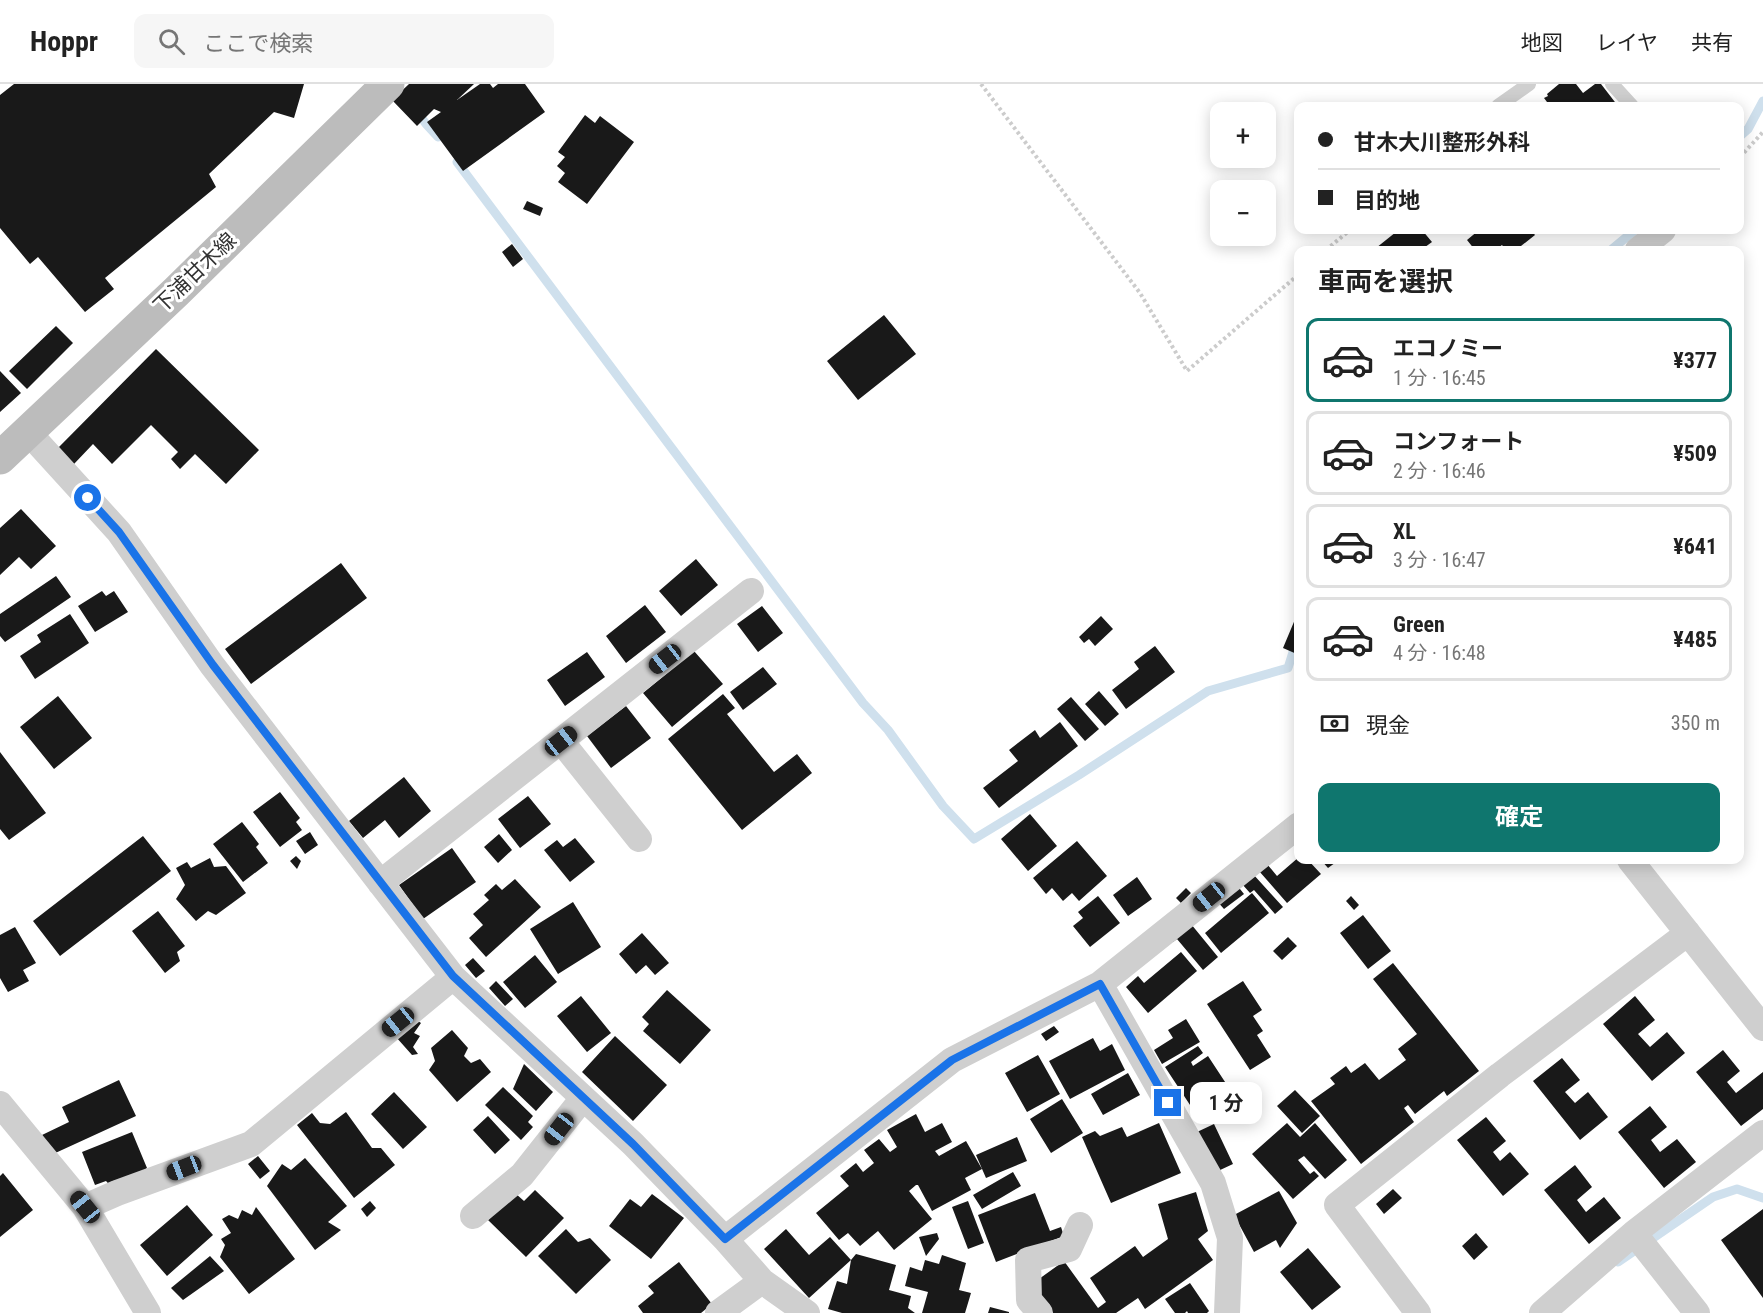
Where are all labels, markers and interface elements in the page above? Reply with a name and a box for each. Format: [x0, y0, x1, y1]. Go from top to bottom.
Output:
search box [134, 14, 554, 68]
text: Hoppr [30, 25, 98, 58]
icon: search [155, 25, 188, 58]
text: ここで検索 [203, 31, 313, 56]
text: 地図 [1521, 31, 1563, 55]
text: レイヤ [1596, 31, 1658, 55]
text: 共有 [1691, 31, 1733, 55]
map controls [1210, 102, 1276, 246]
button: + [1210, 102, 1276, 168]
text: 甘木大川整形外科 [1354, 130, 1530, 155]
button: − [1210, 180, 1276, 246]
text: 目的地 [1354, 188, 1420, 213]
street label: 下浦甘木線 [149, 228, 241, 318]
text: 車両を選択 [1318, 266, 1453, 298]
icon: car [1321, 333, 1375, 387]
text: エコノミー [1393, 336, 1503, 361]
text: ¥377 [1673, 348, 1717, 373]
text: 1 分 · 16:45 [1393, 366, 1486, 390]
icon: car [1321, 426, 1375, 480]
text: コンフォート [1393, 429, 1524, 454]
text: ¥509 [1673, 441, 1717, 466]
text: 2 分 · 16:46 [1393, 459, 1486, 483]
route start [74, 484, 101, 511]
icon: car [1321, 519, 1375, 573]
text: XL [1393, 519, 1416, 544]
text: ¥641 [1673, 534, 1717, 559]
text: 3 分 · 16:47 [1393, 548, 1486, 572]
icon: car [1321, 612, 1375, 666]
text: Green [1393, 612, 1445, 637]
text: ¥485 [1673, 627, 1717, 652]
car [645, 641, 685, 677]
text: 4 分 · 16:48 [1393, 641, 1486, 665]
icon: cash [1318, 707, 1351, 740]
text: 350 m [1671, 711, 1720, 735]
text: 現金 [1366, 713, 1410, 738]
car [541, 723, 581, 759]
button: 確定 [1318, 783, 1720, 852]
car [1189, 879, 1229, 915]
car [378, 1004, 418, 1040]
callout: 1 分 [1189, 1082, 1261, 1124]
route end [1154, 1089, 1181, 1116]
text: 1 分 [1209, 1091, 1243, 1115]
car [541, 1109, 577, 1149]
car [164, 1153, 204, 1183]
car [67, 1187, 103, 1227]

